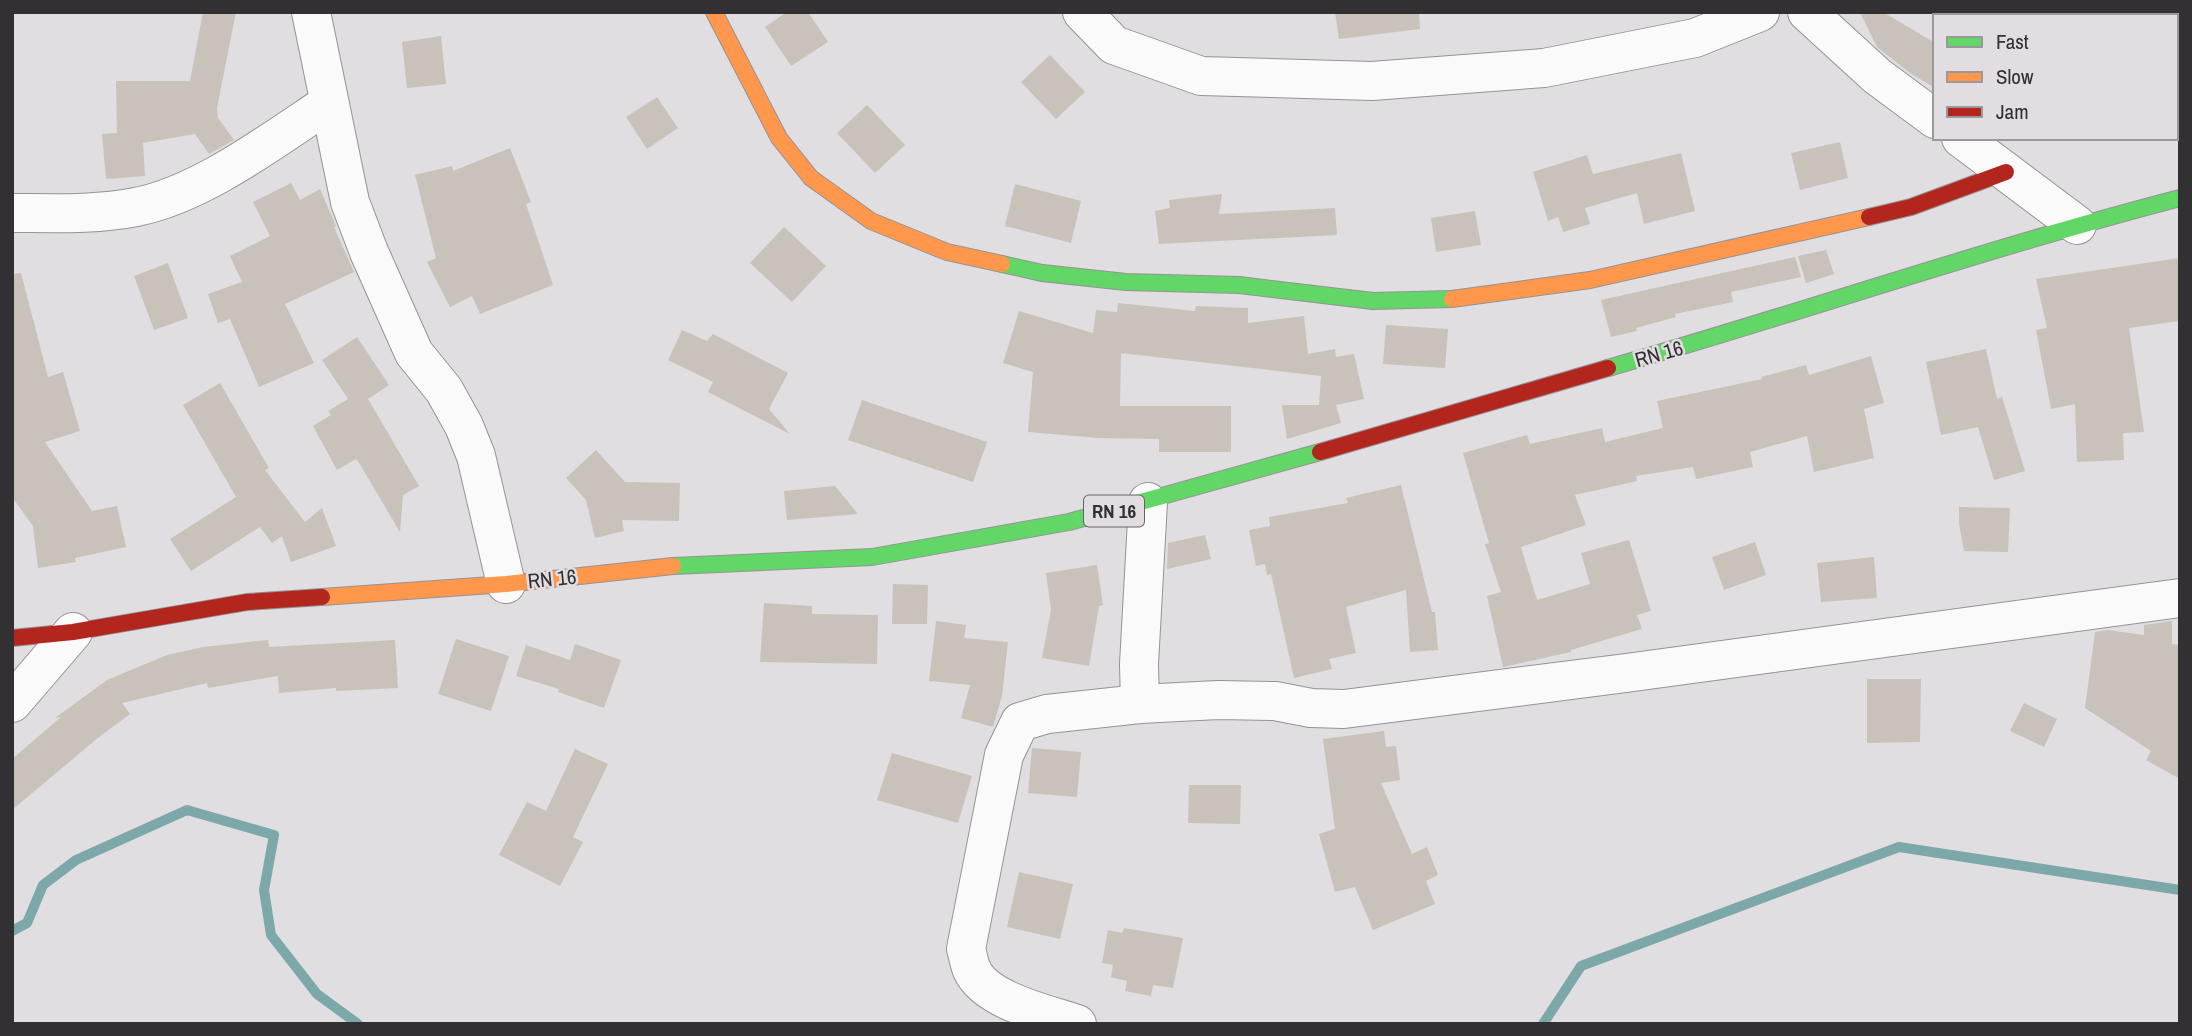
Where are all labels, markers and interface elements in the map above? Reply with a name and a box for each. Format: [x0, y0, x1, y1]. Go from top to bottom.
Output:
legend [1933, 14, 2178, 140]
text: Fast [1996, 27, 2029, 56]
text: Slow [1996, 62, 2034, 91]
text: Jam [1996, 97, 2029, 126]
street label: RN 16 [1631, 333, 1686, 374]
road number: RN 16 [1084, 496, 1144, 526]
street label: RN 16 [526, 562, 578, 595]

